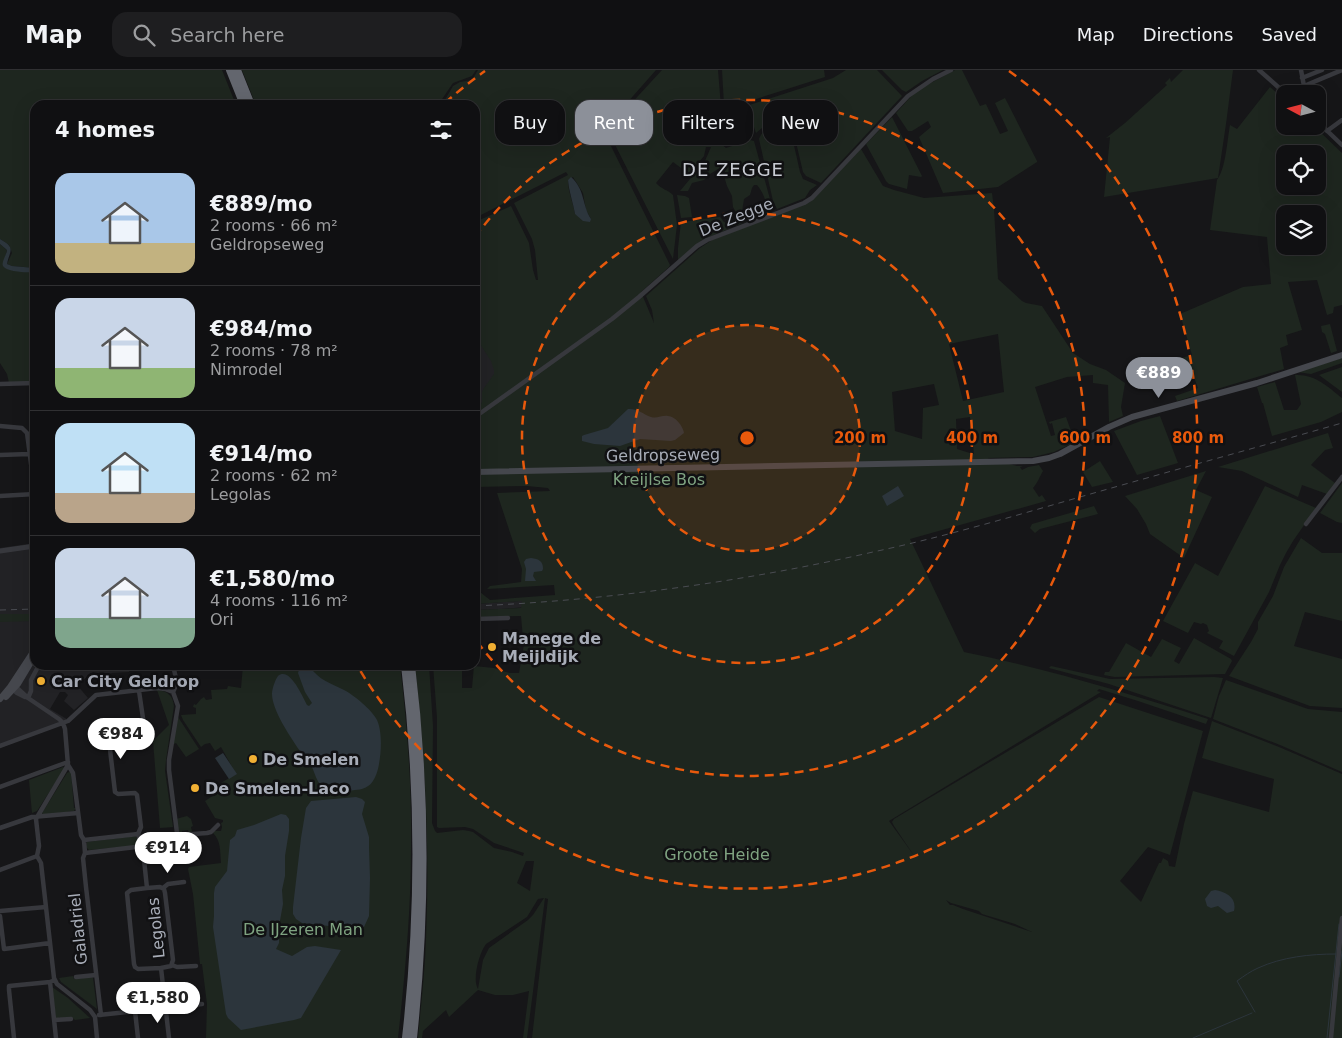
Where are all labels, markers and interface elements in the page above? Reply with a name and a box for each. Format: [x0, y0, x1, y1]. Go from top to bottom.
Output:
search box [112, 12, 462, 57]
text: Map [25, 21, 82, 49]
icon: search [130, 21, 158, 49]
text: Search here [170, 24, 284, 46]
text: Map [1077, 24, 1115, 45]
text: Directions [1143, 24, 1233, 45]
text: Saved [1261, 24, 1317, 45]
north arrow [1276, 85, 1326, 135]
map controls [1276, 85, 1326, 255]
chip: Buy [495, 100, 565, 145]
chip: Rent [575, 100, 653, 145]
chip: Filters [663, 100, 753, 145]
chip: New [763, 100, 838, 145]
icon: filters [427, 116, 455, 144]
text: 4 homes [55, 118, 155, 142]
button: locate [1276, 145, 1326, 195]
district label: DE ZEGGE [682, 159, 784, 180]
text: €889/mo [210, 192, 312, 216]
icon: home [95, 193, 155, 253]
street label: De Zegge [696, 194, 776, 240]
button: layers [1276, 205, 1326, 255]
text: 2 rooms · 66 m² [210, 216, 338, 235]
text: Geldropseweg [210, 235, 324, 254]
text: €984/mo [210, 317, 312, 341]
icon: home [95, 318, 155, 378]
text: 2 rooms · 78 m² [210, 341, 338, 360]
pin: €889 [1129, 356, 1189, 399]
text: Nimrodel [210, 360, 282, 379]
text: €889 [1137, 363, 1181, 382]
centre of rings [738, 429, 756, 447]
text: 200 m [834, 429, 886, 447]
text: 400 m [946, 429, 998, 447]
text: 600 m [1059, 429, 1111, 447]
text: 800 m [1172, 429, 1224, 447]
text: €914/mo [210, 442, 312, 466]
icon: home [95, 443, 155, 503]
street label: Geldropseweg [606, 445, 720, 465]
text: 2 rooms · 62 m² [210, 466, 338, 485]
park label: Kreijlse Bos [613, 470, 705, 489]
text: Legolas [210, 485, 271, 504]
text: €1,580/mo [210, 567, 335, 591]
icon: home [95, 568, 155, 628]
text: 4 rooms · 116 m² [210, 591, 348, 610]
text: Ori [210, 610, 234, 629]
place label: Manege de Meijldijk [502, 629, 601, 666]
marker: Manege de Meijldijk [486, 641, 498, 653]
place label: Car City Geldrop [51, 672, 199, 691]
marker: Car City Geldrop [35, 675, 47, 687]
pin: €984 [91, 718, 151, 760]
text: €984 [99, 724, 143, 743]
place label: De Smelen [263, 750, 359, 769]
marker: De Smelen [247, 753, 259, 765]
place label: De Smelen-Laco [205, 779, 350, 798]
marker: De Smelen-Laco [189, 782, 201, 794]
pin: €914 [138, 832, 198, 874]
text: €914 [146, 838, 190, 857]
park label: Groote Heide [664, 845, 770, 864]
street label: Galadriel [65, 892, 91, 966]
street label: Legolas [143, 897, 169, 959]
park label: De IJzeren Man [243, 920, 363, 939]
pin: €1,580 [117, 982, 199, 1024]
text: €1,580 [127, 988, 189, 1007]

